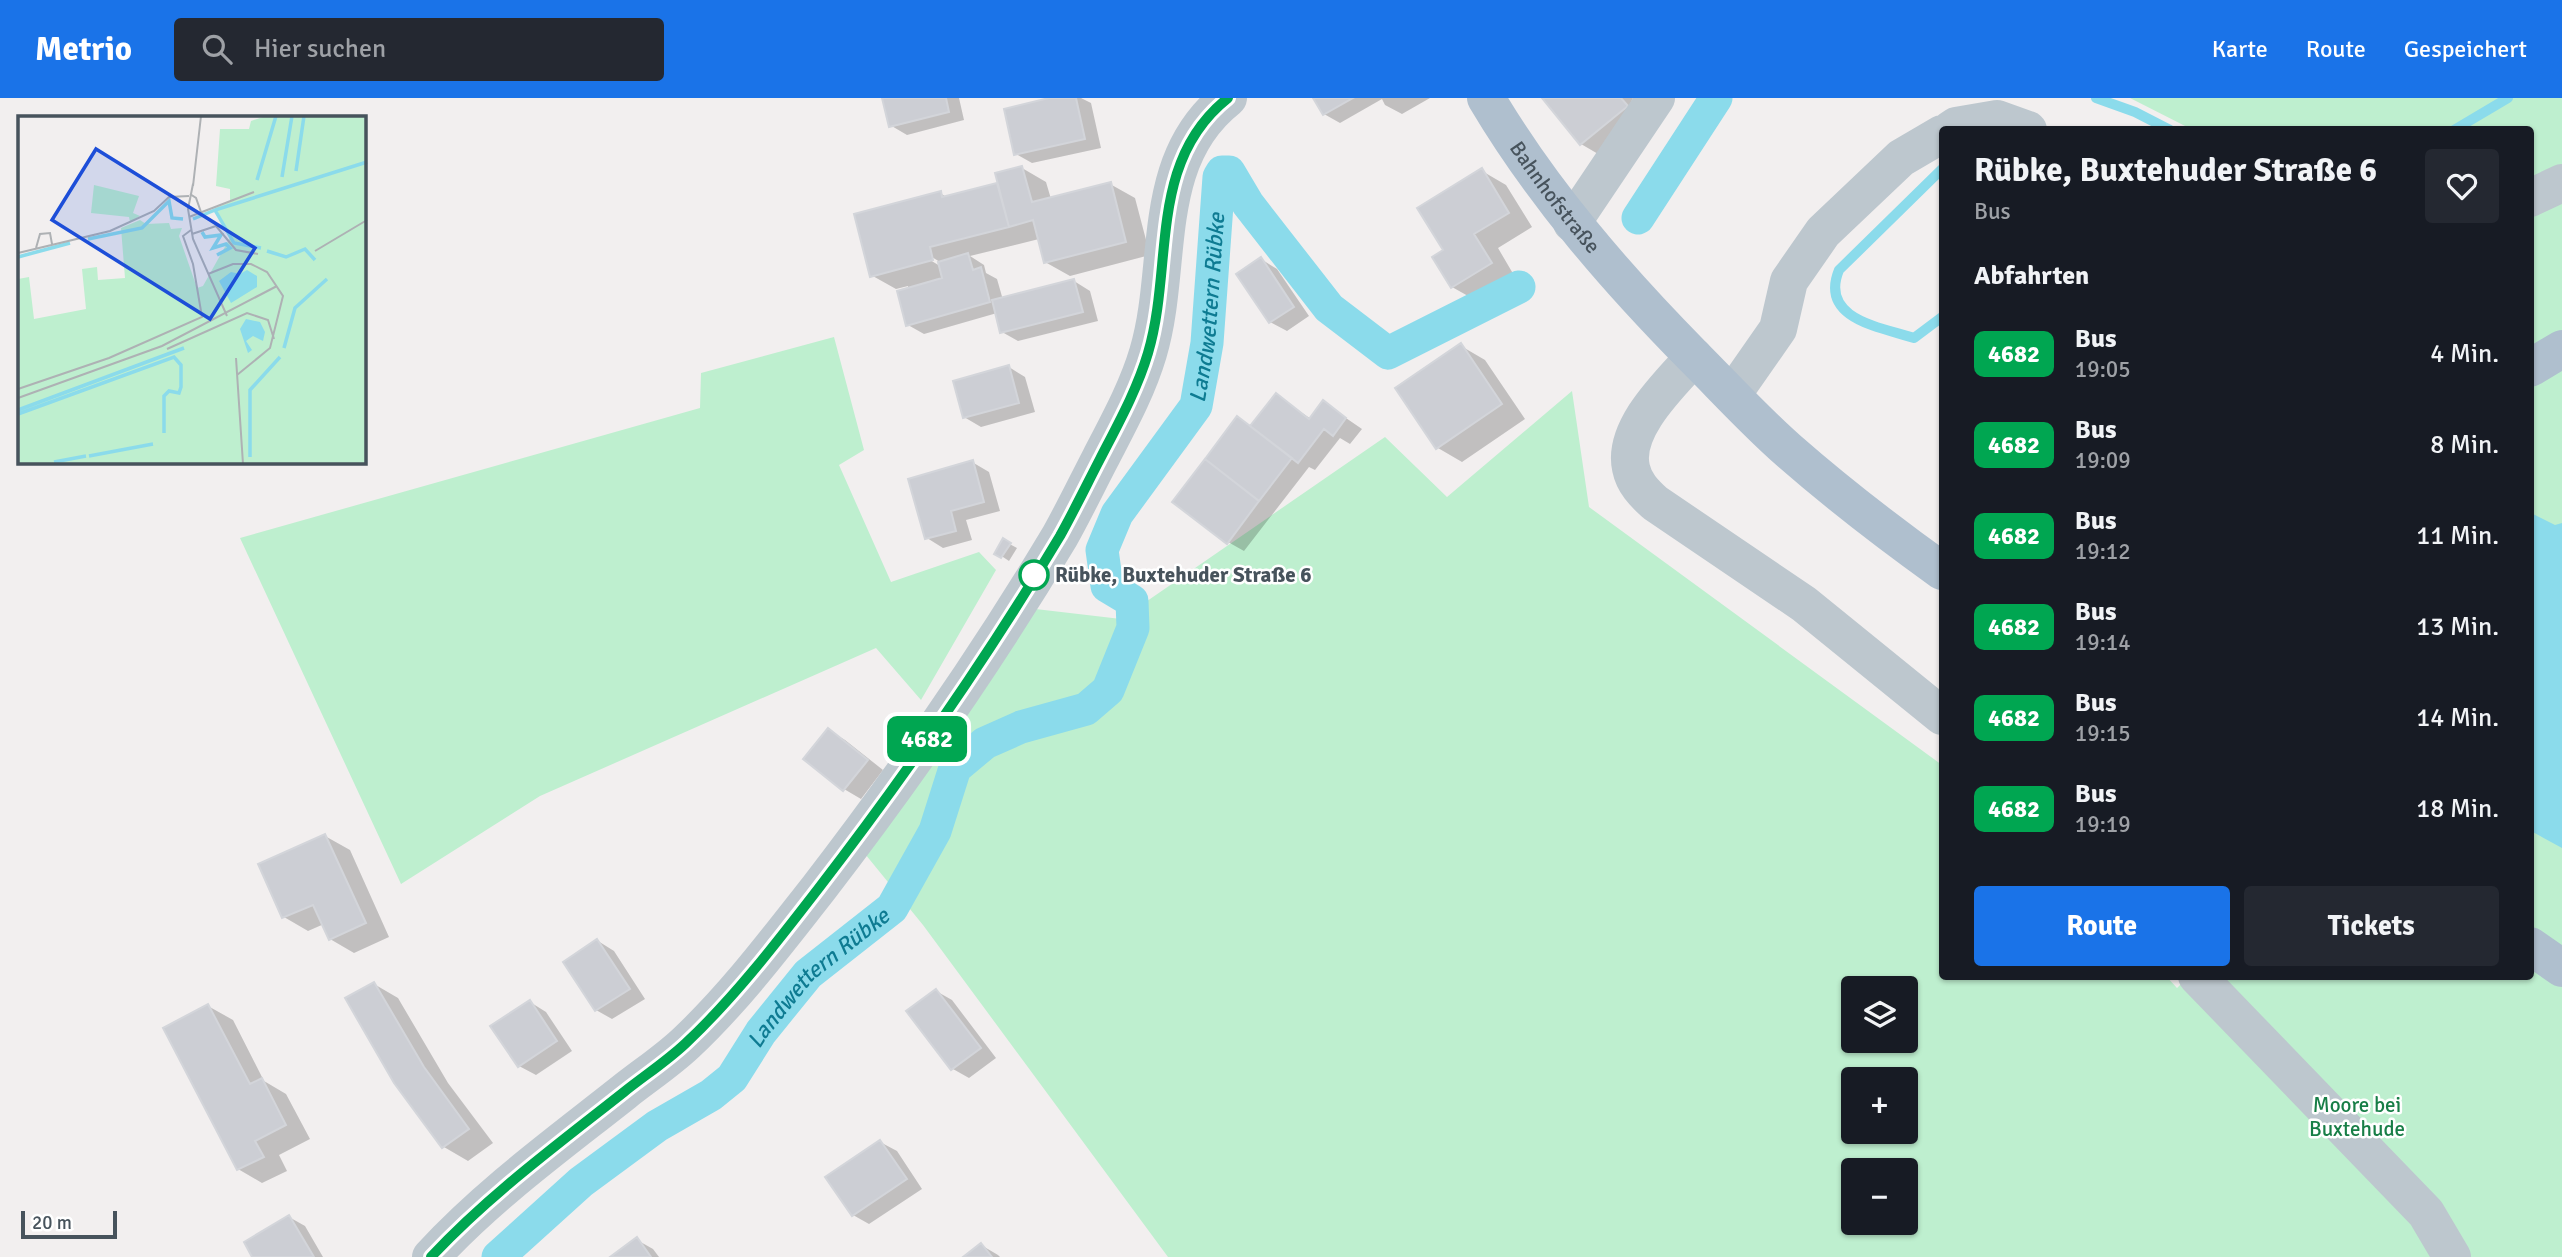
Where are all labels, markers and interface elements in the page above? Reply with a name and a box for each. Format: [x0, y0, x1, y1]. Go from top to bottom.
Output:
search box [174, 18, 664, 81]
text: Metrio [35, 29, 132, 70]
icon: search [198, 30, 236, 68]
text: Hier suchen [254, 33, 386, 65]
text: Karte [2212, 34, 2268, 64]
text: Route [2306, 34, 2366, 64]
text: Gespeichert [2404, 34, 2527, 64]
inset map [18, 116, 366, 464]
street label: Bahnhofstraße [1504, 136, 1606, 259]
button: heart [2425, 149, 2499, 223]
text: Rübke, Buxtehuder Straße 6 [1974, 150, 2377, 191]
text: Bus [1974, 197, 2011, 226]
water label: Landwettern Rübke [1183, 211, 1231, 405]
text: Abfahrten [1974, 260, 2089, 292]
text: Bus [2075, 323, 2117, 355]
text: 4 Min. [2430, 338, 2499, 370]
text: 4682 [1988, 339, 2040, 369]
text: 19:05 [2075, 355, 2131, 384]
text: Bus [2075, 414, 2117, 446]
text: 8 Min. [2430, 429, 2499, 461]
text: 4682 [1988, 430, 2040, 460]
text: 19:09 [2075, 446, 2131, 475]
text: Bus [2075, 505, 2117, 537]
text: 11 Min. [2416, 520, 2499, 552]
text: 4682 [1988, 521, 2040, 551]
text: 19:12 [2075, 537, 2131, 566]
marker: Rübke, Buxtehuder Straße 6 [1019, 560, 1049, 590]
place label: Rübke, Buxtehuder Straße 6 [1055, 562, 1312, 588]
text: Bus [2075, 596, 2117, 628]
text: 13 Min. [2416, 611, 2499, 643]
text: 4682 [1988, 612, 2040, 642]
text: 19:14 [2075, 628, 2131, 657]
text: Bus [2075, 687, 2117, 719]
text: 14 Min. [2416, 702, 2499, 734]
text: 4682 [1988, 703, 2040, 733]
line badge: 4682 [878, 716, 976, 762]
text: 19:15 [2075, 719, 2131, 748]
text: 4682 [901, 724, 953, 754]
text: Bus [2075, 778, 2117, 810]
text: 18 Min. [2416, 793, 2499, 825]
text: 4682 [1988, 794, 2040, 824]
text: 19:19 [2075, 810, 2131, 839]
button: Route [1974, 886, 2230, 966]
button: Tickets [2244, 886, 2499, 966]
water label: Landwettern Rübke [741, 901, 897, 1054]
map controls [1841, 976, 1918, 1235]
button: layers [1841, 976, 1918, 1053]
button: + [1841, 1067, 1918, 1144]
park label: Moore bei Buxtehude [2309, 1092, 2405, 1142]
button: − [1841, 1158, 1918, 1235]
scale bar [21, 1208, 117, 1240]
text: 20 m [32, 1211, 72, 1235]

